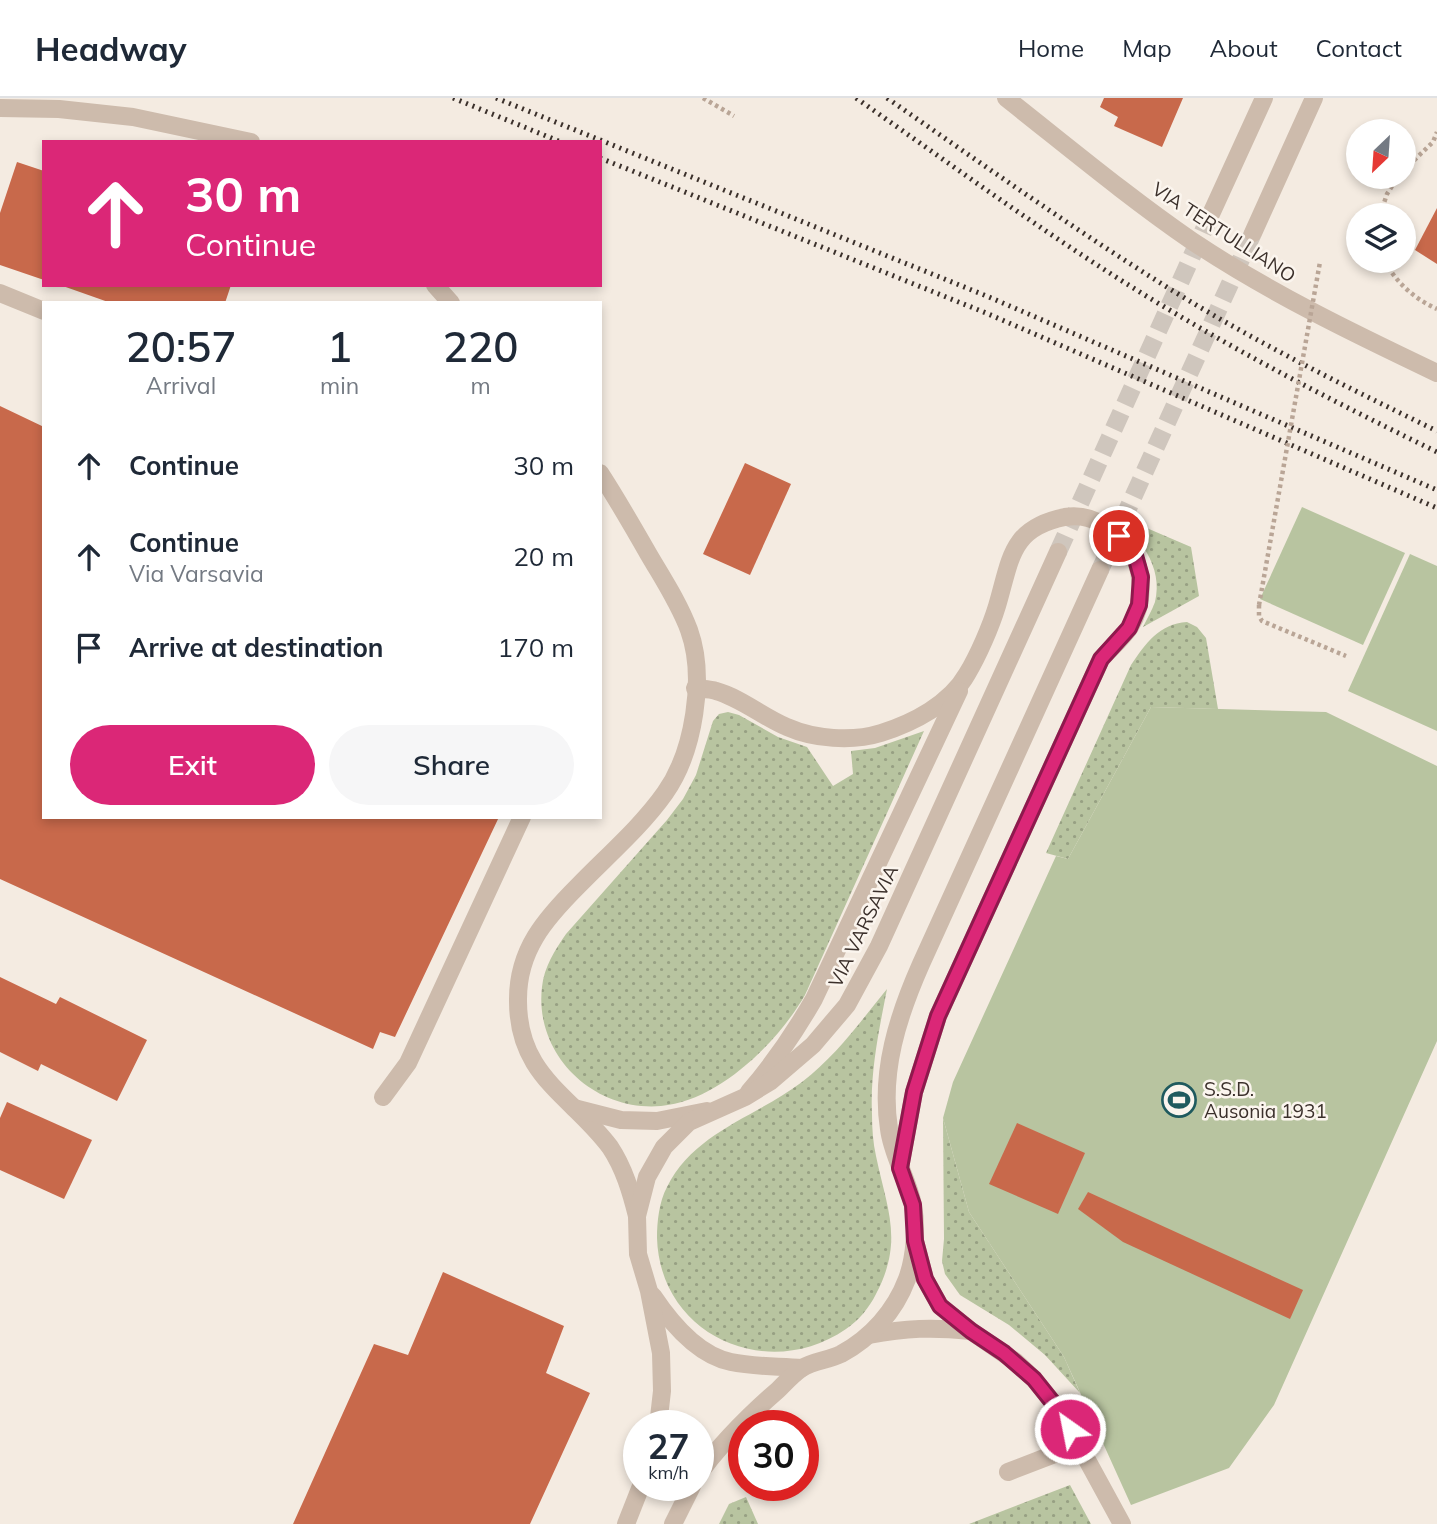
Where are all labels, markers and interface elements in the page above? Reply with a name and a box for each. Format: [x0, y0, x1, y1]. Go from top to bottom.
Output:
text: Headway [35, 28, 187, 69]
text: Home [1018, 33, 1084, 63]
text: Map [1122, 33, 1172, 63]
text: About [1210, 33, 1278, 63]
text: Contact [1316, 33, 1402, 63]
north arrow [1346, 119, 1416, 189]
map controls [1346, 119, 1416, 273]
text: 30 m [185, 163, 301, 224]
icon: ahead [70, 168, 161, 259]
street label: VIA TERTULLIANO [1148, 177, 1300, 287]
button: layers [1346, 203, 1416, 273]
text: Continue [185, 224, 316, 264]
text: 20:57 [126, 320, 236, 373]
text: 1 [327, 320, 352, 373]
text: 220 [443, 320, 518, 373]
text: Arrival [146, 371, 216, 400]
text: min [320, 371, 359, 400]
text: m [470, 371, 491, 400]
icon: ahead [70, 447, 108, 485]
text: Continue [129, 449, 239, 482]
text: 30 m [513, 449, 574, 482]
pin [1089, 506, 1149, 566]
icon: arrive [1100, 517, 1138, 555]
text: Continue [129, 526, 239, 559]
icon: ahead [70, 538, 108, 576]
text: 20 m [513, 540, 574, 573]
text: Via Varsavia [129, 559, 264, 588]
icon: arrive [70, 629, 108, 667]
text: Arrive at destination [129, 631, 384, 664]
text: 170 m [498, 631, 574, 664]
button: Exit [70, 725, 315, 805]
button: Share [329, 725, 574, 805]
street label: VIA VARSAVIA [823, 861, 903, 991]
place label: S.S.D. Ausonia 1931 [1204, 1077, 1327, 1123]
sports icon: S.S.D. Ausonia 1931 [1160, 1081, 1198, 1119]
position arrow [1033, 1392, 1107, 1466]
speed limit sign: 30 [728, 1410, 819, 1501]
text: 27 [647, 1424, 690, 1468]
text: km/h [648, 1461, 689, 1484]

